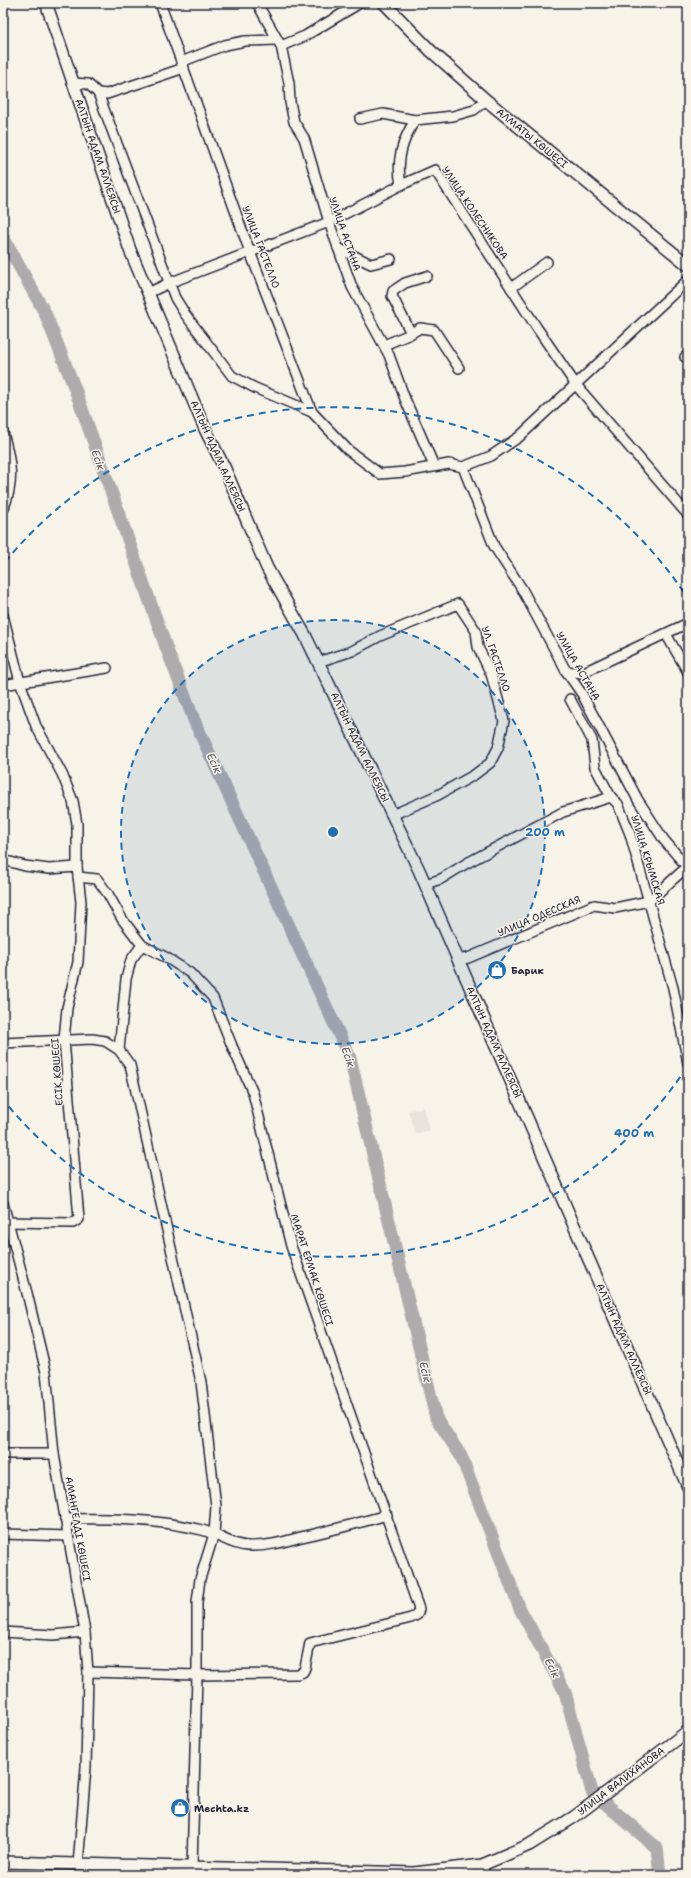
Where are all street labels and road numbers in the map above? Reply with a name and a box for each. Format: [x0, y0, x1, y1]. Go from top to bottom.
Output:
street label: АЛТЫН АДАМ АЛЛЕЯСЫ [72, 97, 124, 215]
street label: АЛМАТЫ КӨШЕСІ [494, 105, 571, 171]
street label: УЛИЦА КОЛЕСНИКОВА [439, 164, 511, 262]
street label: УЛИЦА АСТАНА [326, 195, 364, 273]
street label: УЛИЦА ГАСТЕЛЛО [239, 204, 283, 290]
street label: АЛТЫН АДАМ АЛЛЕЯСЫ [188, 398, 248, 514]
street label: УЛ. ГАСТЕЛЛО [479, 625, 513, 693]
street label: УЛИЦА АСТАНА [553, 629, 603, 703]
street label: АЛТЫН АДАМ АЛЛЕЯСЫ [328, 690, 392, 804]
street label: УЛИЦА КРЫМСКАЯ [628, 814, 668, 906]
street label: УЛИЦА ОДЕССКАЯ [496, 893, 582, 939]
street label: АЛТЫН АДАМ АЛЛЕЯСЫ [464, 984, 524, 1100]
street label: ЕСІК КӨШЕСІ [48, 1037, 66, 1106]
street label: МАРАТ ЕРМАК КӨШЕСІ [288, 1212, 336, 1328]
street label: АЛТЫН АДАМ АЛЛЕЯСЫ [594, 1281, 654, 1397]
street label: АМАНГЕЛДІ КӨШЕСІ [62, 1476, 94, 1583]
street label: УЛИЦА ВАЛИХАНОВА [575, 1744, 667, 1818]

